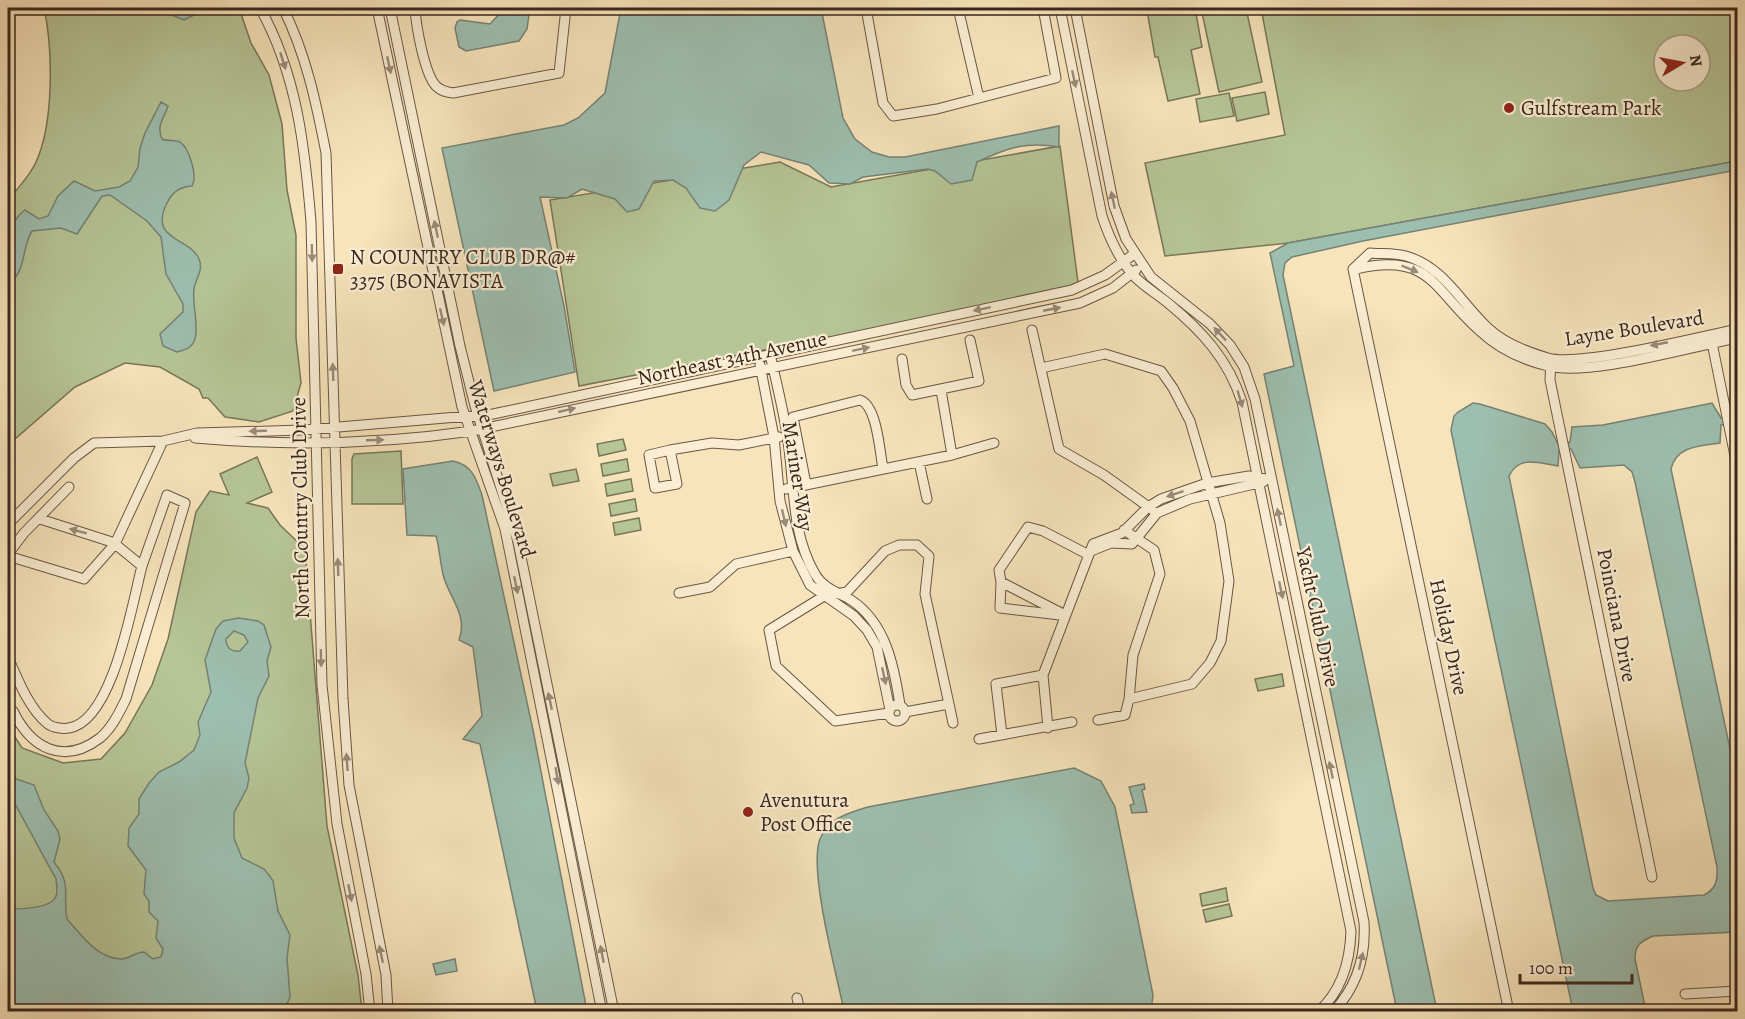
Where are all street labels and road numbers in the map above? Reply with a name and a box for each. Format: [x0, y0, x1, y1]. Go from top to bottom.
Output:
street label: Layne Boulevard [1562, 303, 1707, 353]
street label: Northeast 34th Avenue [635, 324, 829, 392]
street label: Waterways Boulevard [461, 376, 543, 562]
street label: North Country Club Drive [284, 397, 316, 619]
street label: Mariner Way [775, 419, 821, 534]
street label: Yacht Club Drive [1289, 543, 1347, 690]
street label: Poinciana Drive [1590, 546, 1644, 684]
street label: Holiday Drive [1423, 576, 1475, 698]

